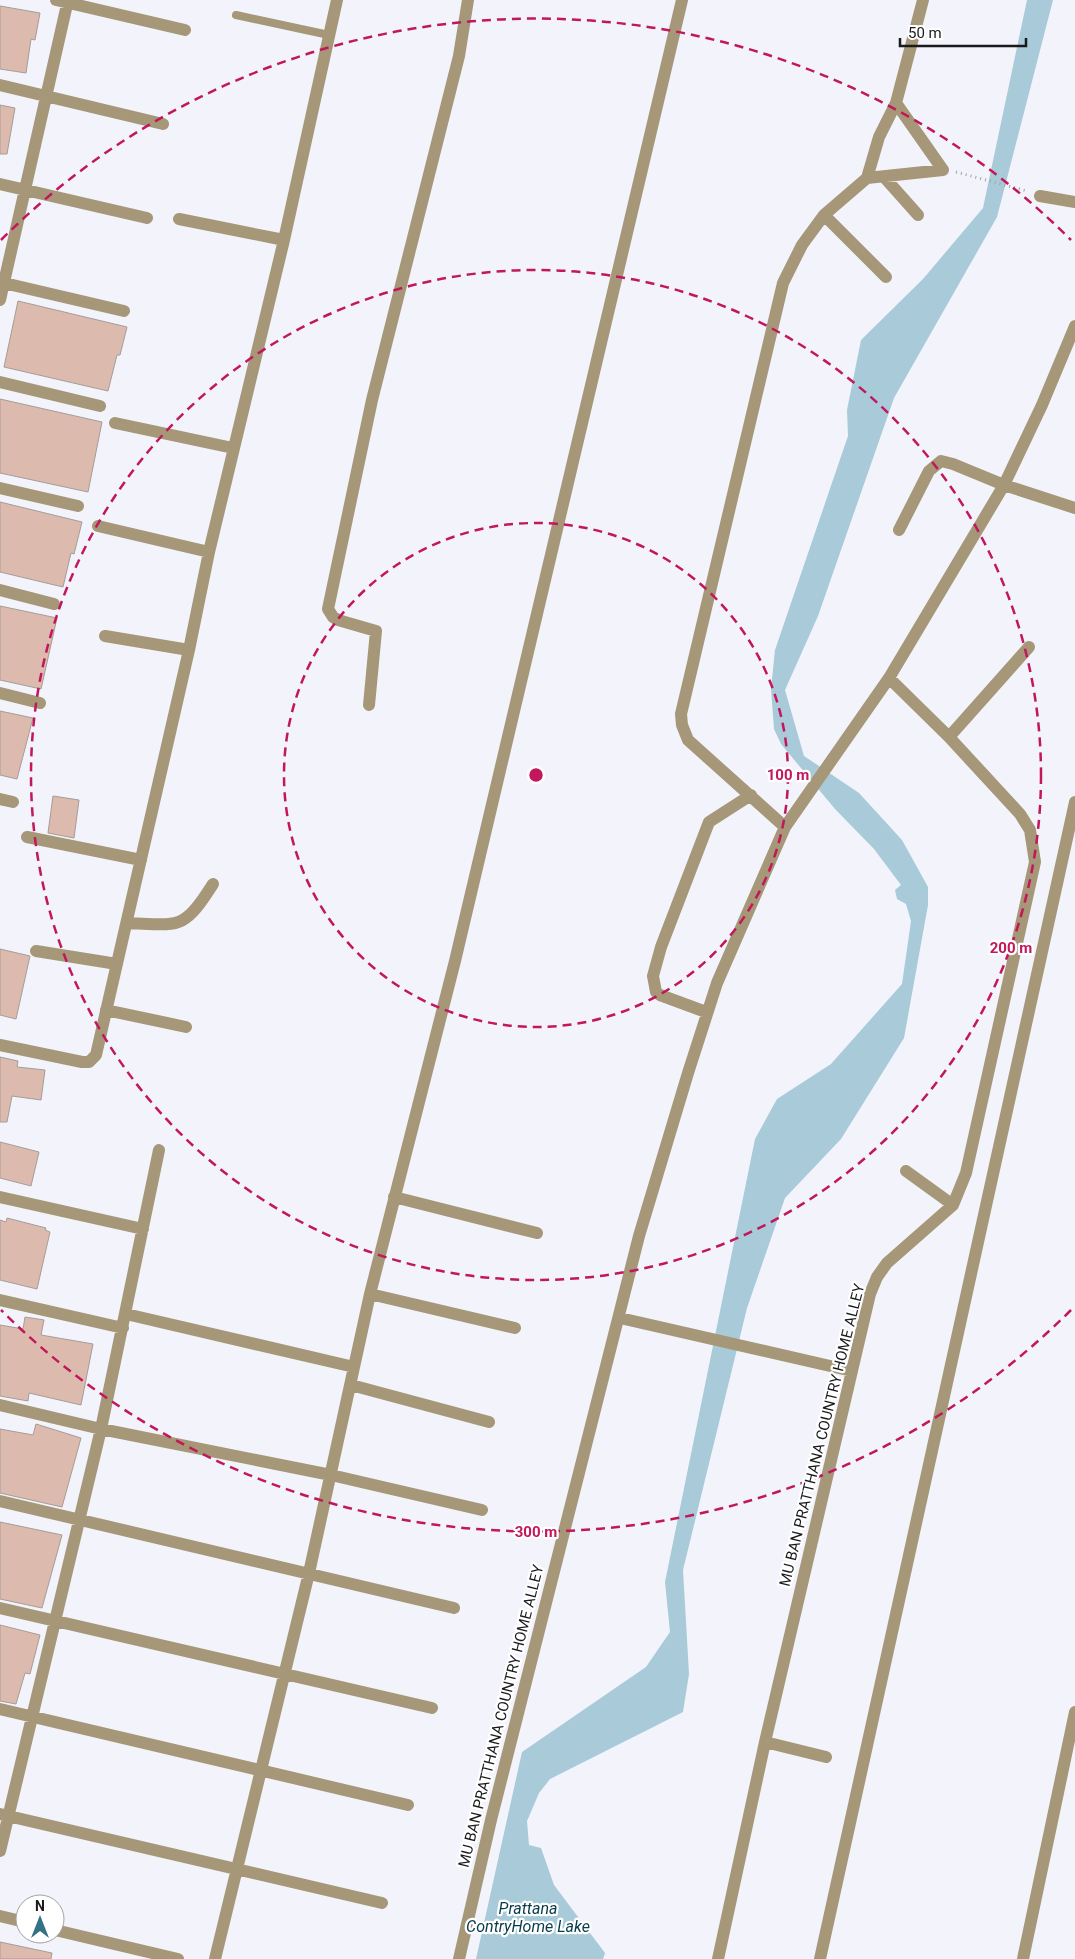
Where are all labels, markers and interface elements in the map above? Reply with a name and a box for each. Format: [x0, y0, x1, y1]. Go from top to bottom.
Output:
scale bar [900, 15, 1026, 47]
text: 50 m [908, 24, 942, 42]
centre of rings [527, 766, 545, 784]
text: 100 m [767, 766, 809, 784]
text: 200 m [990, 939, 1032, 957]
street label: MU BAN PRATTHANA COUNTRY HOME ALLEY [776, 1282, 868, 1588]
text: 300 m [515, 1523, 557, 1541]
street label: MU BAN PRATTHANA COUNTRY HOME ALLEY [455, 1563, 547, 1869]
north arrow [15, 1894, 65, 1944]
text: N [35, 1898, 45, 1914]
water label: Prattana ContryHome Lake [466, 1899, 590, 1936]

